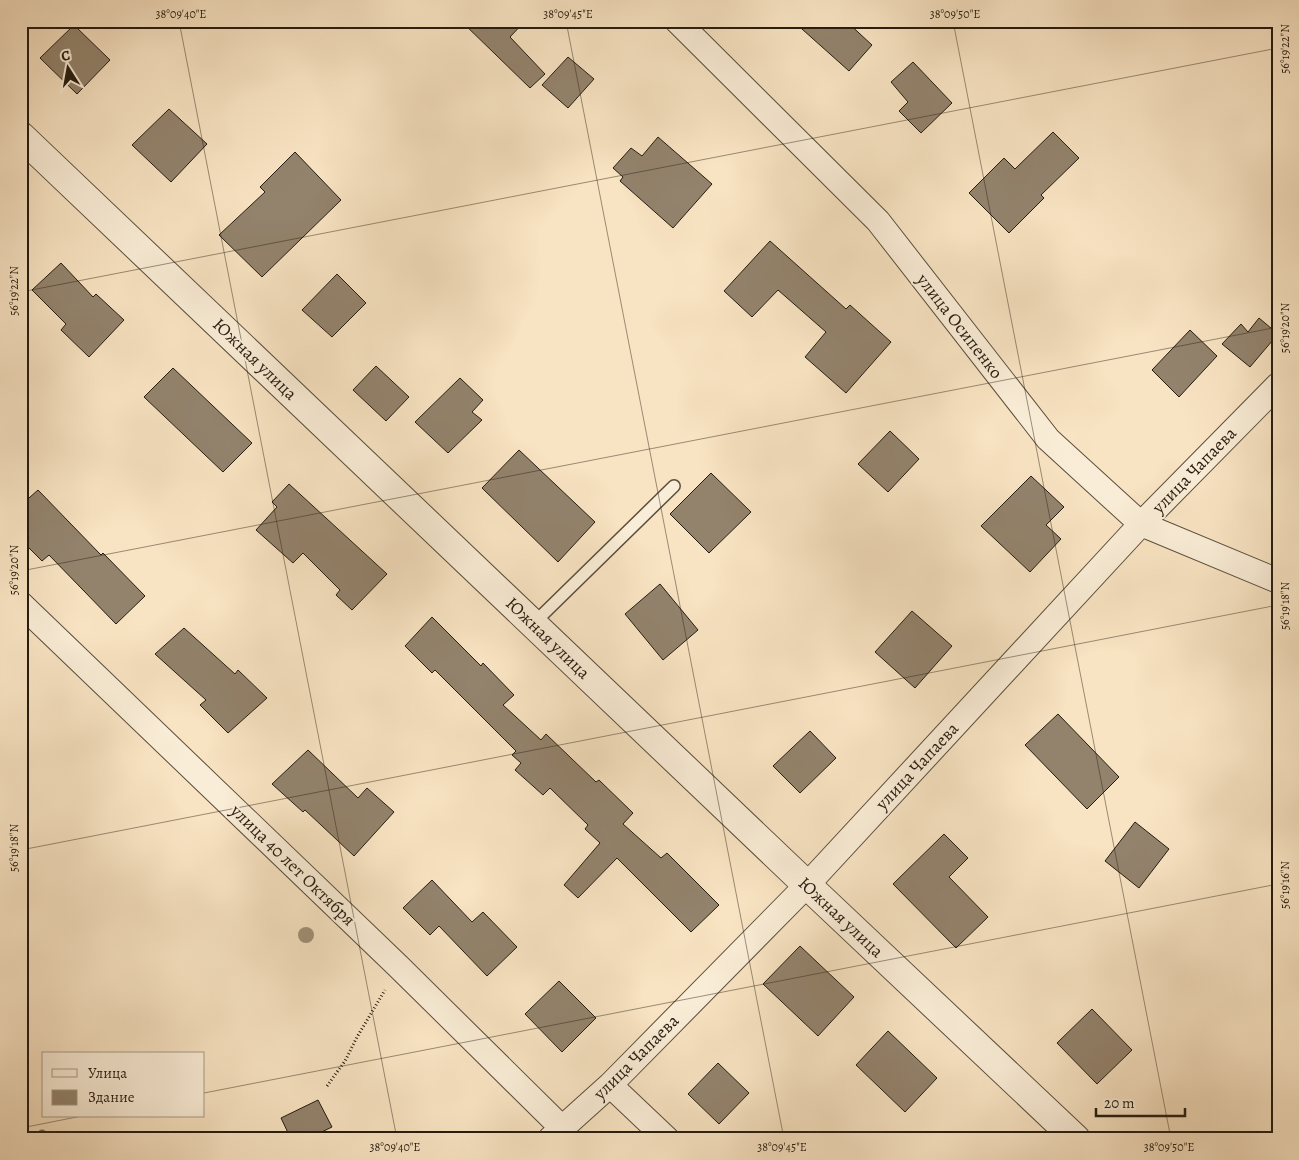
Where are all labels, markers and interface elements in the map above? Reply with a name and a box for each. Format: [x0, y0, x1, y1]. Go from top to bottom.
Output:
text: 38°09'40"E [156, 6, 206, 22]
text: 38°09'45"E [543, 6, 593, 22]
text: 38°09'50"E [930, 6, 980, 22]
text: 56°19'22"N [1277, 24, 1293, 74]
north arrow [42, 42, 92, 92]
text: С [60, 46, 72, 66]
text: 56°19'22"N [6, 266, 22, 316]
street label: улица Осипенко [911, 268, 1009, 384]
text: 56°19'20"N [1277, 302, 1293, 353]
street label: Южная улица [208, 313, 303, 406]
street label: улица Чапаева [1146, 421, 1242, 519]
text: 56°19'20"N [6, 544, 22, 595]
text: 56°19'18"N [1277, 582, 1293, 630]
street label: Южная улица [501, 592, 596, 685]
street label: улица Чапаева [869, 716, 964, 816]
street label: улица 40 лет Октября [224, 798, 361, 931]
text: 56°19'18"N [6, 824, 22, 872]
text: 56°19'16"N [1277, 861, 1293, 909]
street label: Южная улица [793, 871, 889, 963]
street label: улица Чапаева [587, 1008, 685, 1106]
legend [42, 1052, 205, 1118]
text: Улица [88, 1063, 127, 1083]
scale bar [1096, 1085, 1185, 1117]
text: Здание [88, 1087, 135, 1107]
text: 20 m [1104, 1093, 1135, 1113]
text: 38°09'40"E [370, 1139, 420, 1155]
text: 38°09'45"E [757, 1139, 807, 1155]
text: 38°09'50"E [1144, 1139, 1194, 1155]

